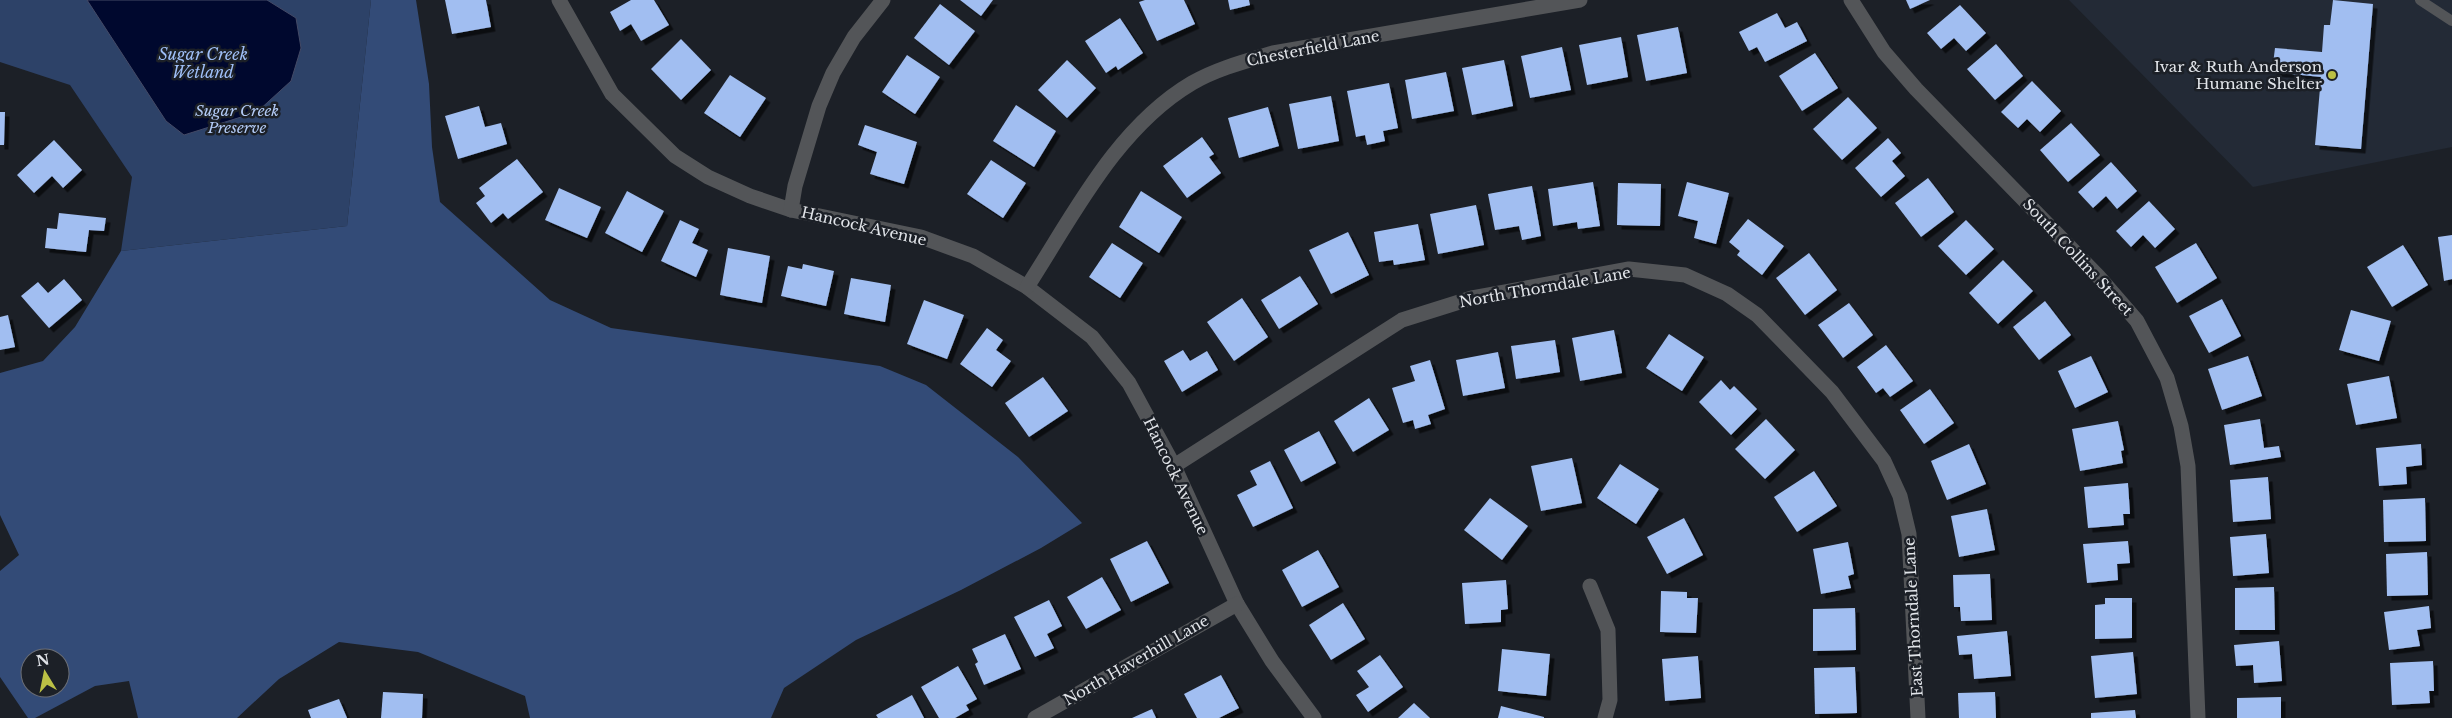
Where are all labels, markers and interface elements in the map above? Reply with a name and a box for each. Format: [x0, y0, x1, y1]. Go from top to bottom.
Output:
street label: Chesterfield Lane [1245, 26, 1381, 70]
water label: Sugar Creek Wetland [158, 44, 248, 82]
place label: Ivar & Ruth Anderson Humane Shelter [2154, 57, 2323, 93]
marker: Ivar & Ruth Anderson Humane Shelter [2326, 69, 2338, 81]
park label: Sugar Creek Preserve [195, 101, 279, 137]
street label: South Collins Street [2019, 195, 2137, 320]
street label: Hancock Avenue [799, 202, 929, 250]
street label: North Thorndale Lane [1458, 263, 1632, 311]
street label: Hancock Avenue [1139, 414, 1213, 538]
street label: East Thorndale Lane [1899, 537, 1927, 697]
street label: North Haverhill Lane [1060, 611, 1212, 709]
north arrow [20, 648, 70, 698]
text: N [35, 650, 51, 670]

